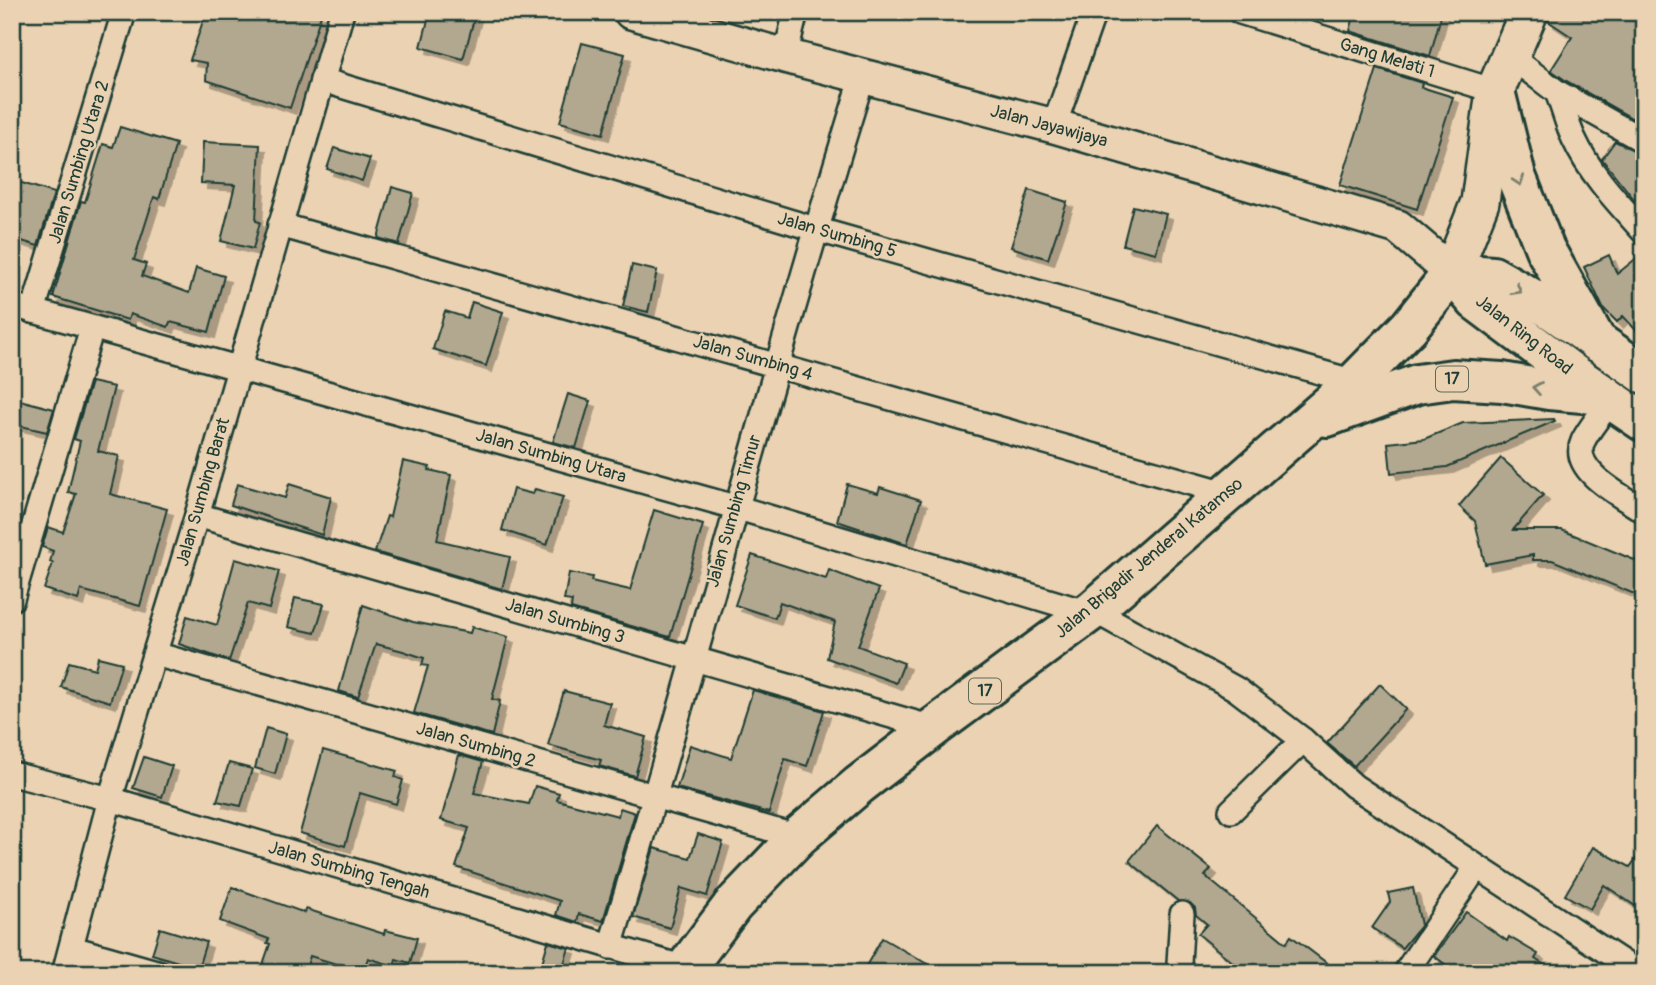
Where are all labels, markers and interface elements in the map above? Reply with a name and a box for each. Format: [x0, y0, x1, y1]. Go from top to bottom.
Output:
street label: Gang Melati 1 [1337, 33, 1437, 83]
street label: Jalan Sumbing Utara 2 [43, 78, 115, 246]
street label: Jalan Jayawijaya [988, 99, 1110, 153]
one-way arrow [1511, 174, 1525, 186]
street label: Jalan Sumbing 5 [775, 207, 899, 263]
one-way arrow [1509, 281, 1522, 294]
street label: Jalan Ring Road [1471, 290, 1577, 380]
street label: Jalan Sumbing 4 [690, 330, 816, 386]
road number: 17 [1436, 366, 1468, 392]
one-way arrow [1531, 381, 1543, 396]
street label: Jalan Sumbing Barat [171, 414, 235, 569]
street label: Jalan Sumbing Utara [473, 424, 629, 488]
street label: Jalan Sumbing Timur [701, 432, 767, 590]
street label: Jalan Brigadir Jenderal Katamso [1050, 472, 1248, 644]
street label: Jalan Sumbing 3 [503, 593, 627, 649]
road number: 17 [969, 678, 1001, 704]
street label: Jalan Sumbing 2 [414, 717, 538, 773]
street label: Jalan Sumbing Tengah [266, 836, 432, 904]

